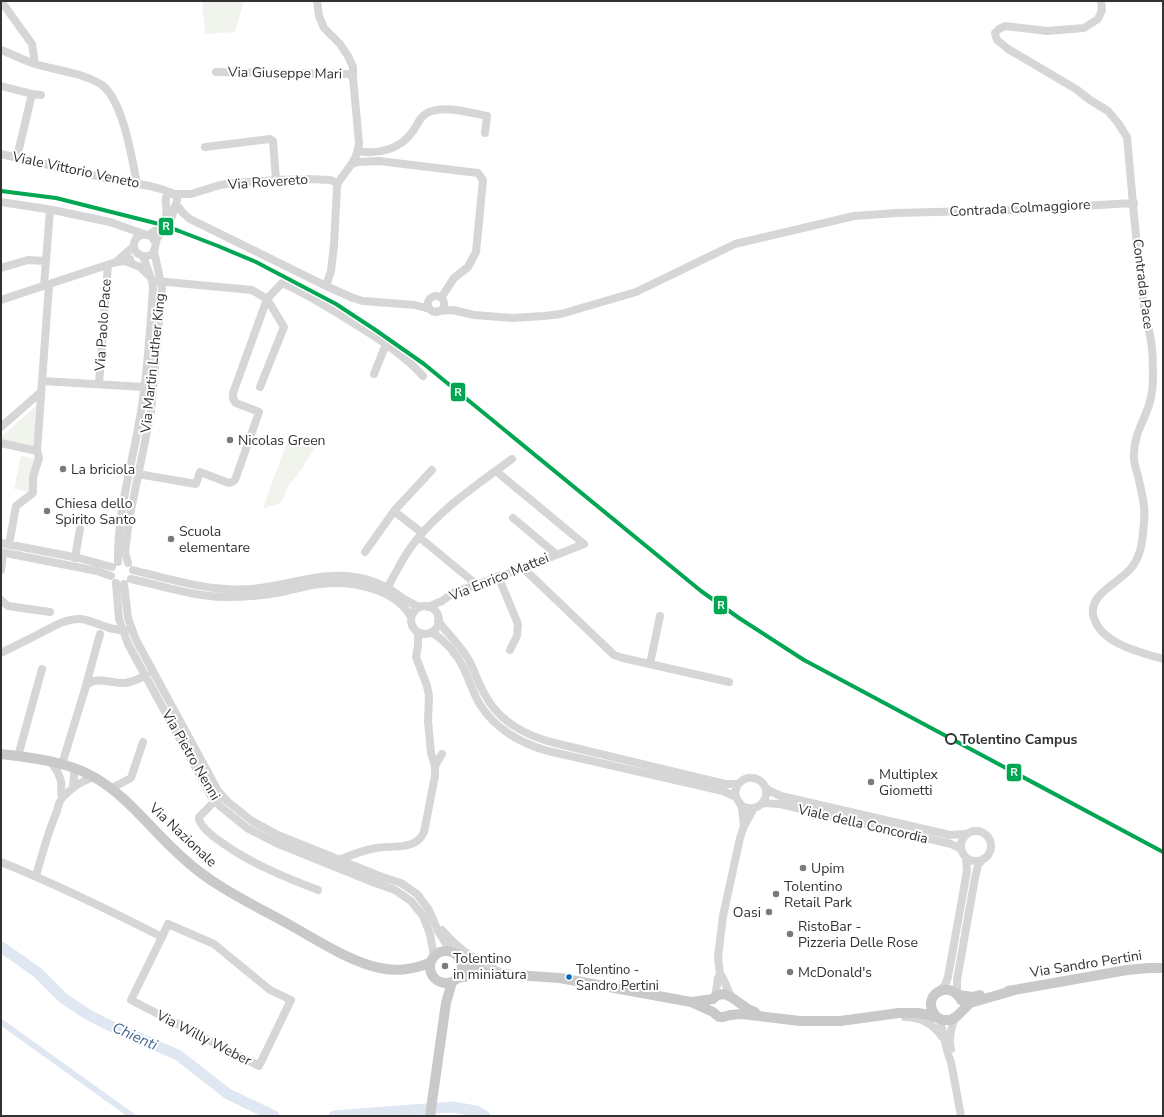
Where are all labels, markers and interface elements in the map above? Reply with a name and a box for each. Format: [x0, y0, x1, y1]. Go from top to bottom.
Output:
street label: Via Giuseppe Mari [227, 62, 342, 83]
street label: Viale Vittorio Veneto [10, 147, 142, 193]
street label: Via Rovereto [226, 170, 309, 194]
street label: Contrada Colmaggiore [949, 195, 1091, 221]
line badge: R [158, 217, 174, 236]
text: R [162, 219, 170, 234]
street label: Contrada Pace [1128, 238, 1158, 330]
street label: Via Paolo Pace [90, 278, 116, 373]
street label: Via Martin Luther King [136, 292, 170, 435]
line badge: R [450, 382, 466, 402]
text: R [454, 385, 462, 400]
place label: Nicolas Green [238, 431, 326, 450]
marker: Nicolas Green [225, 435, 235, 445]
place label: La briciola [71, 460, 135, 479]
marker: La briciola [58, 464, 68, 474]
place label: Chiesa dello Spirito Santo [55, 494, 136, 529]
marker: Chiesa dello Spirito Santo [42, 506, 52, 516]
place label: Scuola elementare [179, 522, 250, 557]
marker: Scuola elementare [166, 534, 176, 544]
street label: Via Enrico Mattei [446, 548, 552, 606]
line badge: R [713, 595, 728, 615]
text: R [717, 598, 725, 613]
street label: Via Pietro Nenni [157, 705, 225, 804]
place label: Tolentino Campus [960, 730, 1078, 749]
marker: Tolentino Campus [945, 733, 957, 745]
line badge: R [1006, 763, 1022, 782]
place label: Multiplex Giometti [879, 765, 939, 800]
text: R [1010, 765, 1018, 780]
marker: Multiplex Giometti [866, 777, 876, 787]
street label: Via Nazionale [144, 798, 221, 871]
street label: Viale della Concordia [795, 800, 930, 848]
place label: Upim [811, 859, 845, 878]
marker: Upim [798, 863, 808, 873]
place label: Tolentino Retail Park [784, 877, 853, 912]
marker: Tolentino Retail Park [771, 889, 781, 899]
place label: Oasi [733, 903, 761, 922]
marker: Oasi [764, 907, 774, 917]
place label: RistoBar - Pizzeria Delle Rose [798, 917, 918, 952]
marker: RistoBar - Pizzeria Delle Rose [785, 929, 795, 939]
street label: Via Sandro Pertini [1028, 946, 1143, 982]
place label: Tolentino in miniatura [453, 949, 527, 984]
marker: Tolentino in miniatura [440, 961, 450, 971]
place label: Tolentino - Sandro Pertini [576, 961, 659, 995]
place label: McDonald's [798, 963, 872, 982]
marker: McDonald's [785, 967, 795, 977]
marker: Tolentino - Sandro Pertini [564, 972, 574, 982]
street label: Via Willy Weber [152, 1005, 255, 1070]
water label: Chienti [109, 1017, 161, 1055]

